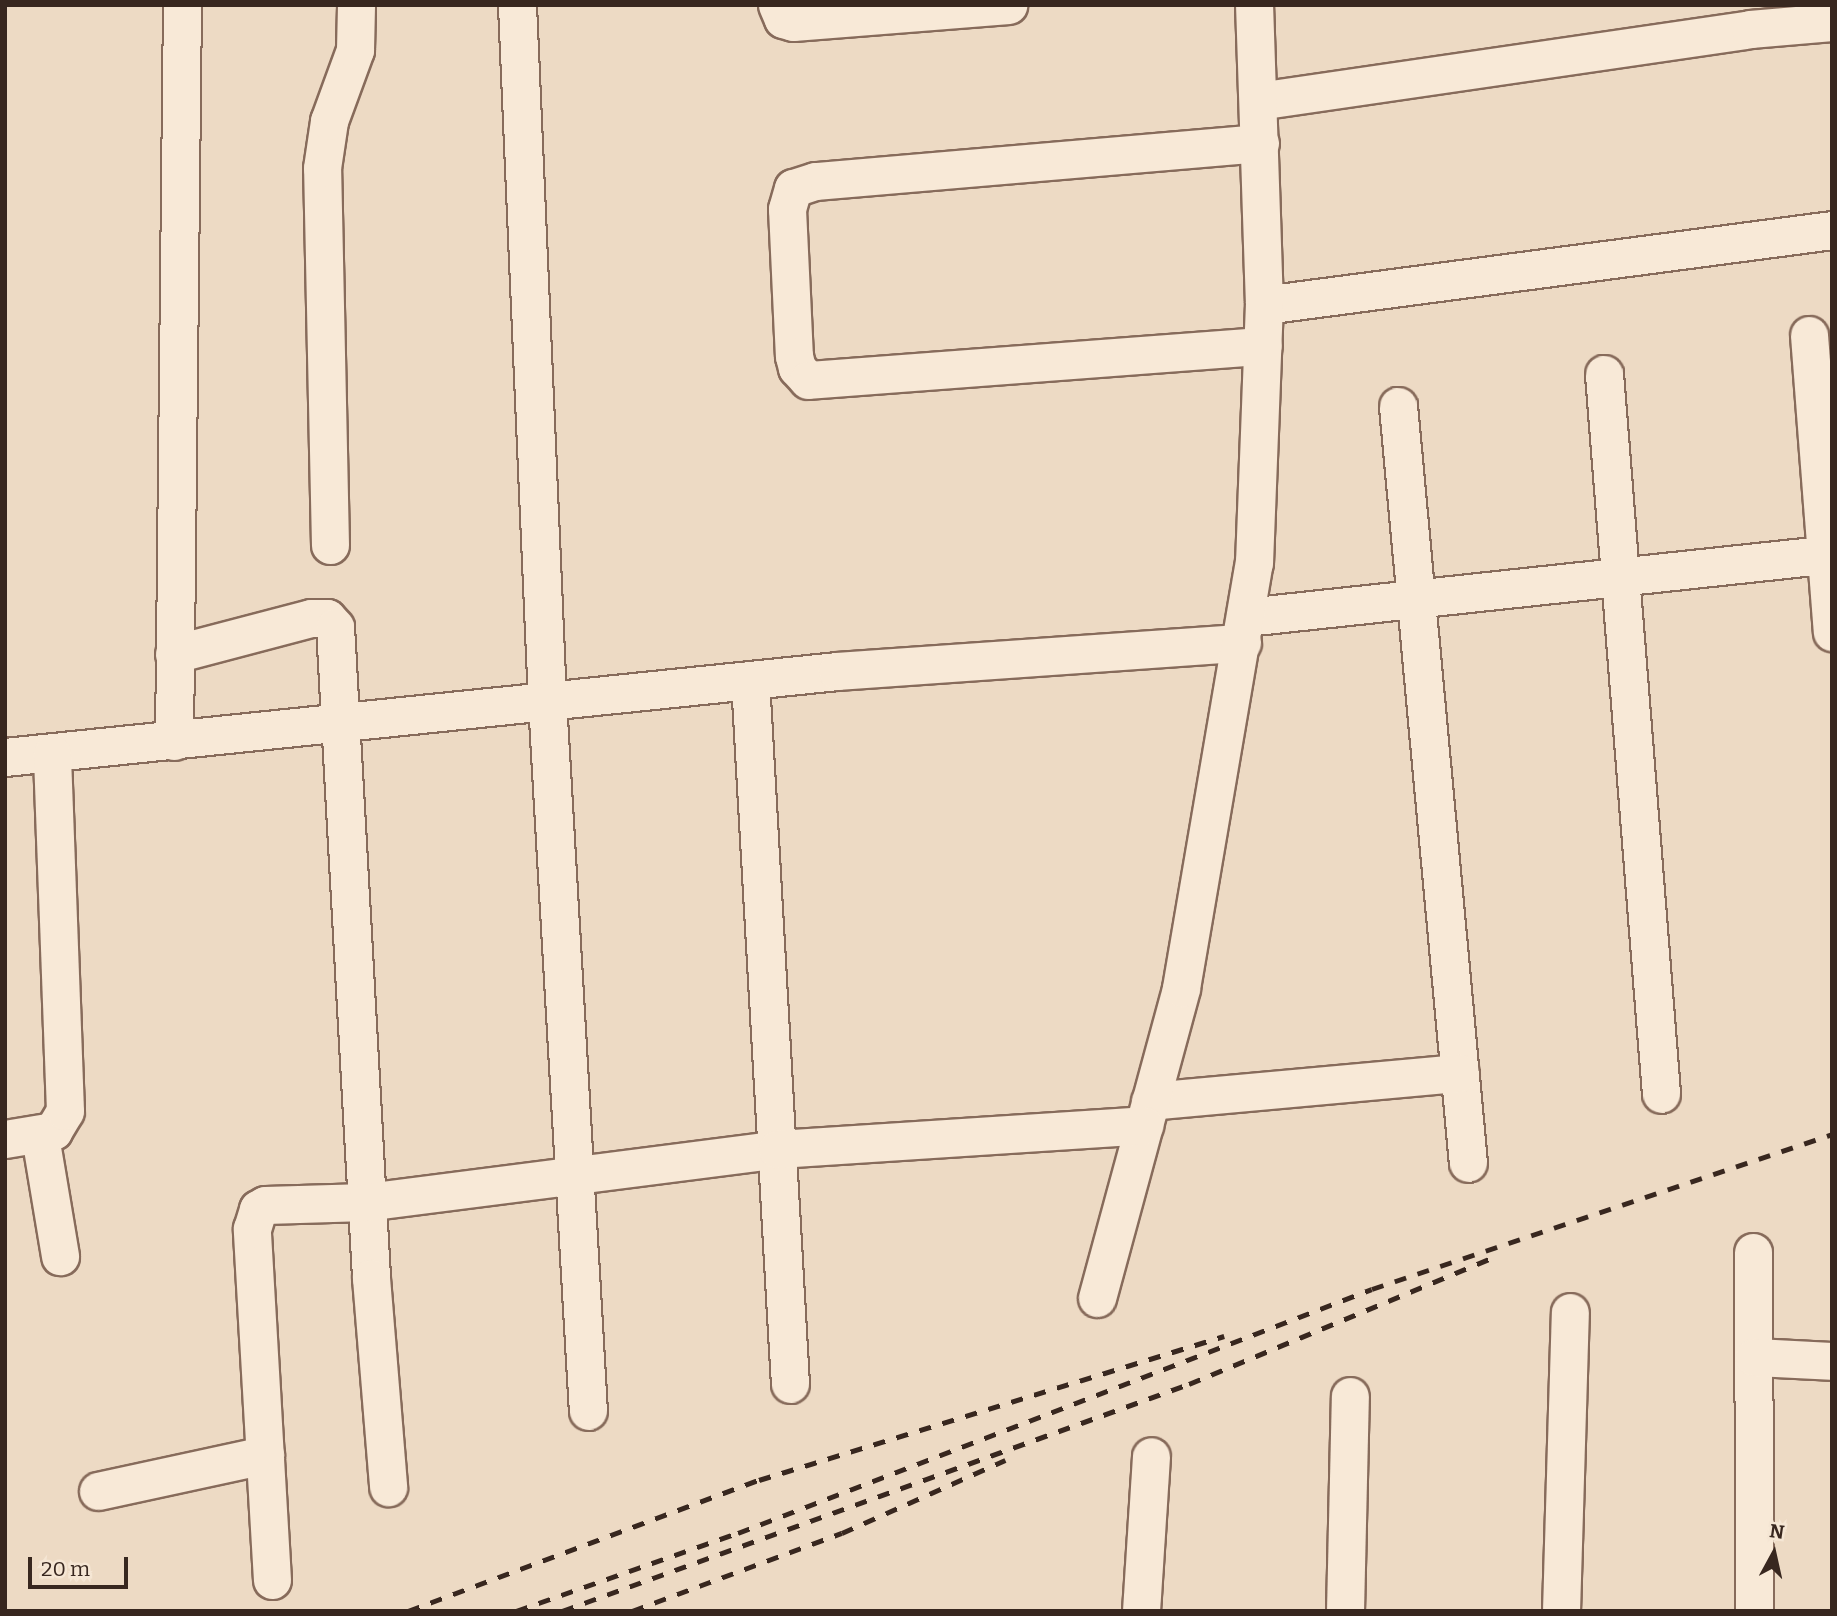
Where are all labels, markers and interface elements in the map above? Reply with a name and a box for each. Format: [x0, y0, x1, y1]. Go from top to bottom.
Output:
north arrow [1739, 1518, 1809, 1588]
text: N [1768, 1519, 1786, 1544]
scale bar [32, 1542, 131, 1586]
text: 20 m [41, 1556, 90, 1582]

